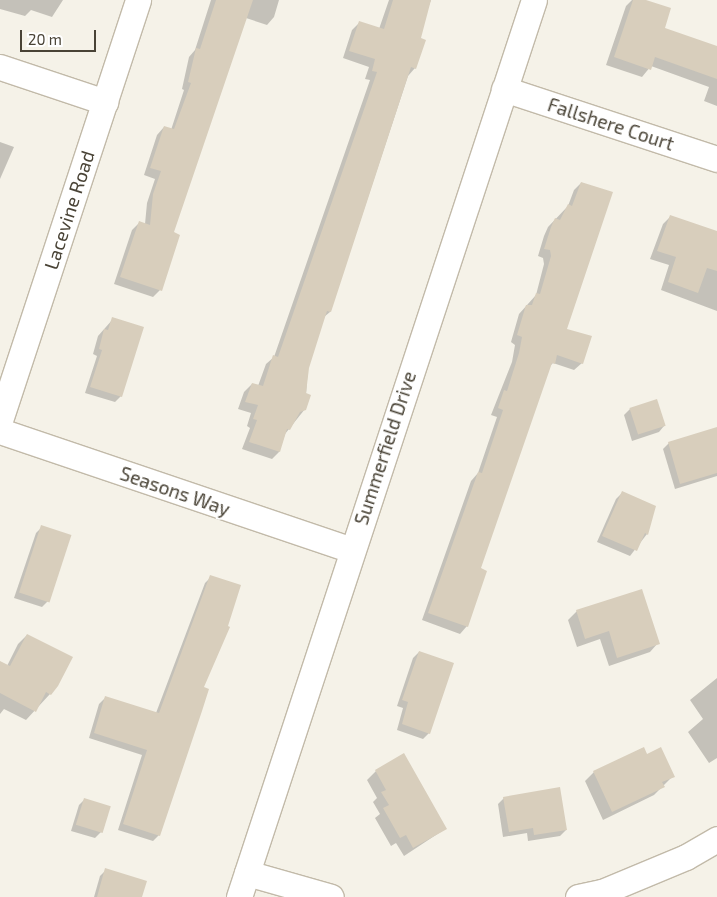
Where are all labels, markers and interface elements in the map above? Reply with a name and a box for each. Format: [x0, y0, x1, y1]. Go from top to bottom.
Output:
scale bar [22, 20, 99, 52]
text: 20 m [28, 30, 62, 48]
street label: Fallshere Court [545, 93, 677, 155]
street label: Lacevine Road [39, 148, 99, 272]
street label: Summerfield Drive [349, 368, 421, 528]
street label: Seasons Way [117, 462, 233, 520]

